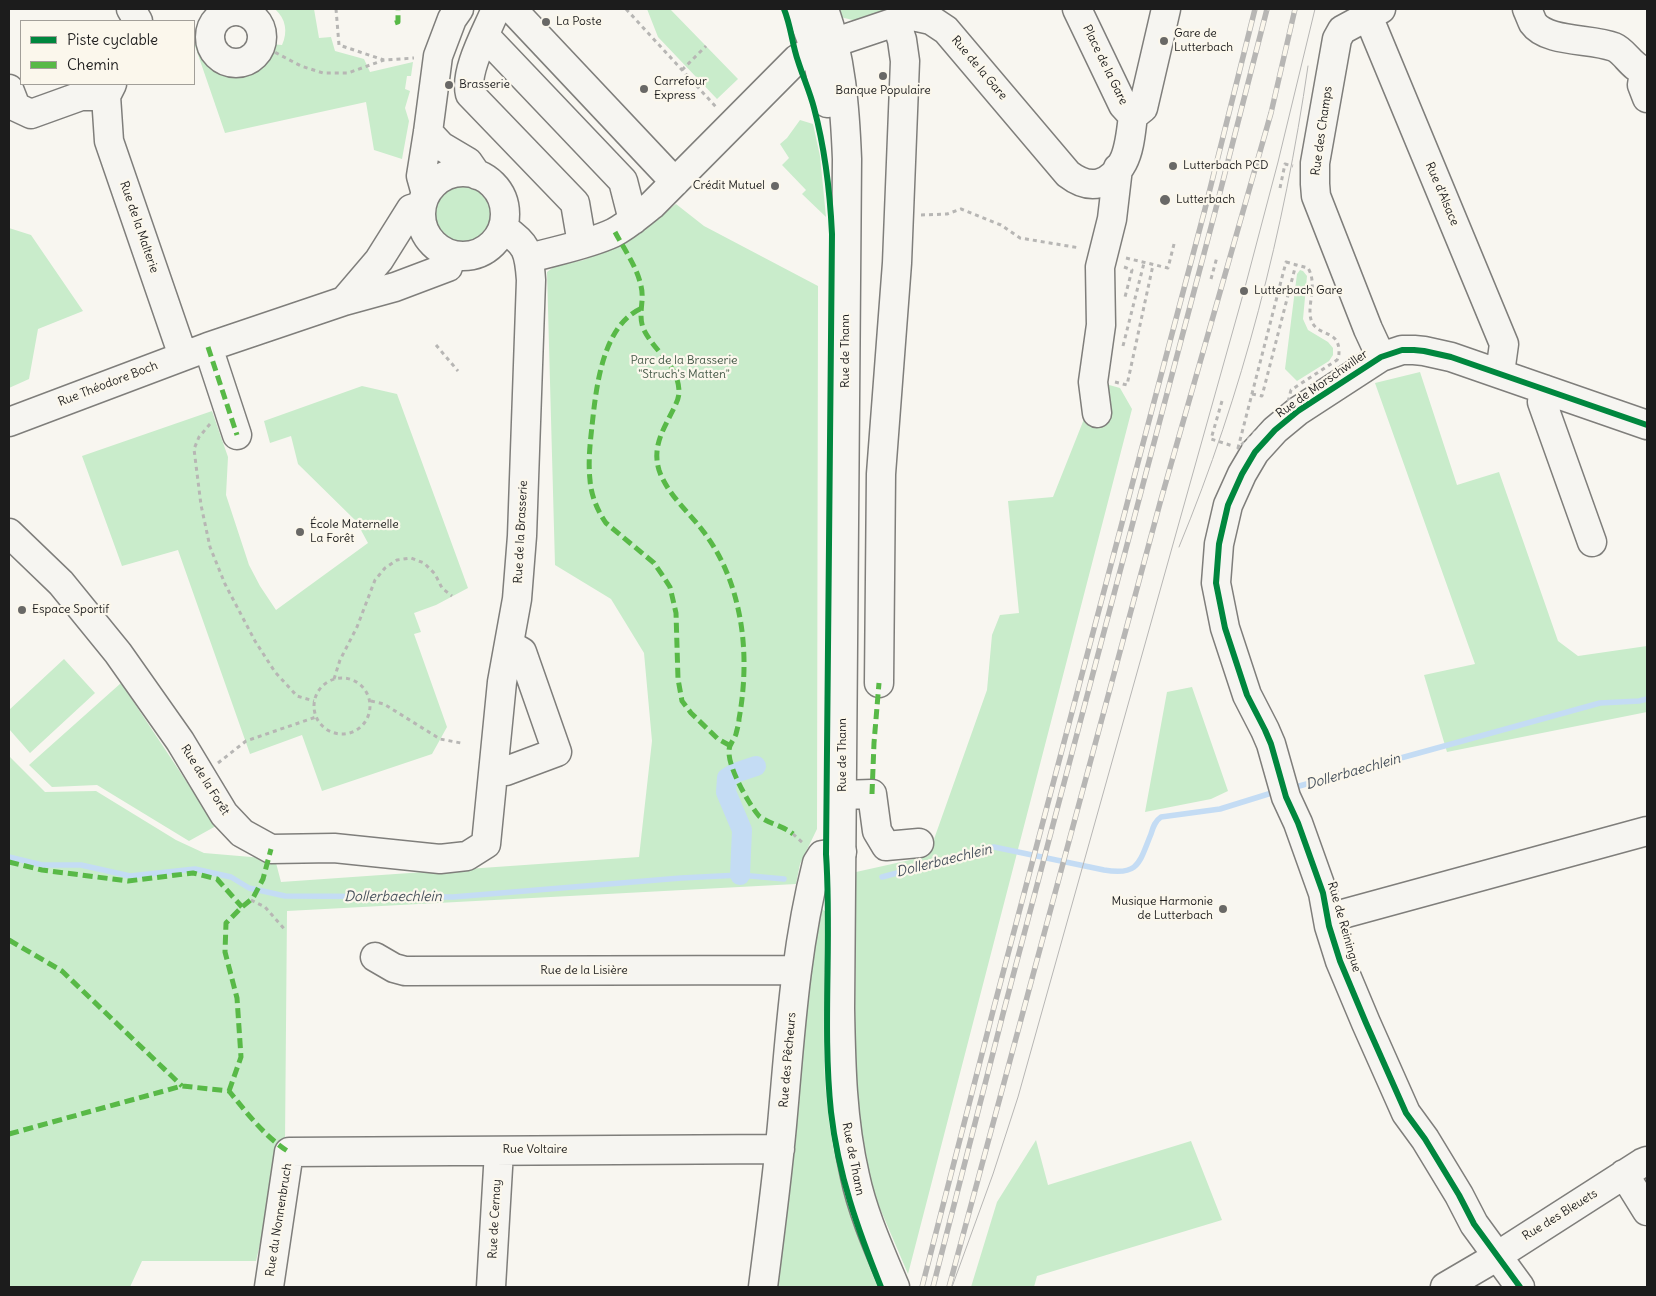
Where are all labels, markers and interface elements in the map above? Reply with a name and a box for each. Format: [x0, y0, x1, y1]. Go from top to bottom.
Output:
place label: La Poste [556, 15, 602, 29]
marker: La Poste [540, 16, 552, 28]
legend [20, 20, 195, 85]
street label: Place de la Gare [1079, 23, 1131, 107]
place label: Gare de Lutterbach [1174, 27, 1233, 55]
text: Piste cyclable [67, 30, 158, 49]
street label: Rue de la Gare [948, 33, 1010, 103]
marker: Gare de Lutterbach [1158, 35, 1170, 47]
text: Chemin [67, 55, 119, 74]
marker: Banque Populaire [877, 70, 889, 82]
place label: Carrefour Express [654, 75, 707, 103]
place label: Brasserie [459, 78, 510, 92]
marker: Brasserie [443, 79, 455, 91]
marker: Carrefour Express [638, 83, 650, 95]
place label: Banque Populaire [835, 84, 931, 98]
street label: Rue des Champs [1309, 85, 1335, 177]
place label: Lutterbach PCD [1183, 159, 1269, 173]
marker: Lutterbach PCD [1167, 160, 1179, 172]
street label: Rue d'Alsace [1422, 160, 1462, 228]
street label: Rue de la Malterie [117, 179, 161, 275]
place label: Crédit Mutuel [693, 179, 765, 193]
marker: Crédit Mutuel [769, 180, 781, 192]
marker: Lutterbach [1158, 193, 1172, 207]
place label: Lutterbach [1176, 193, 1235, 207]
place label: Lutterbach Gare [1254, 284, 1343, 298]
marker: Lutterbach Gare [1238, 285, 1250, 297]
street label: Rue de Thann [839, 314, 853, 388]
street label: Rue de Morschwiller [1273, 347, 1371, 421]
park label: Parc de la Brasserie "Struch's Matten" [630, 354, 738, 382]
street label: Rue Théodore Boch [56, 358, 160, 410]
street label: Rue de la Brasserie [511, 480, 531, 584]
place label: École Maternelle La Forêt [310, 518, 399, 546]
marker: École Maternelle La Forêt [294, 526, 306, 538]
place label: Espace Sportif [32, 603, 109, 617]
marker: Espace Sportif [16, 604, 28, 616]
street label: Rue de Thann [836, 718, 850, 792]
street label: Rue de la Forêt [178, 742, 232, 818]
water label: Dollerbaechlein [1304, 750, 1402, 794]
water label: Dollerbaechlein [895, 841, 993, 881]
street label: Rue de Reiningue [1324, 880, 1364, 974]
water label: Dollerbaechlein [344, 889, 442, 905]
place label: Musique Harmonie de Lutterbach [1112, 895, 1213, 923]
marker: Musique Harmonie de Lutterbach [1217, 903, 1229, 915]
street label: Rue de la Lisière [540, 964, 628, 978]
street label: Rue des Pêcheurs [777, 1012, 799, 1108]
street label: Rue de Thann [839, 1121, 867, 1197]
street label: Rue Voltaire [503, 1143, 567, 1157]
street label: Rue du Nonnenbruch [263, 1162, 295, 1278]
street label: Rue de Cernay [486, 1179, 504, 1259]
street label: Rue des Bleuets [1520, 1186, 1600, 1244]

